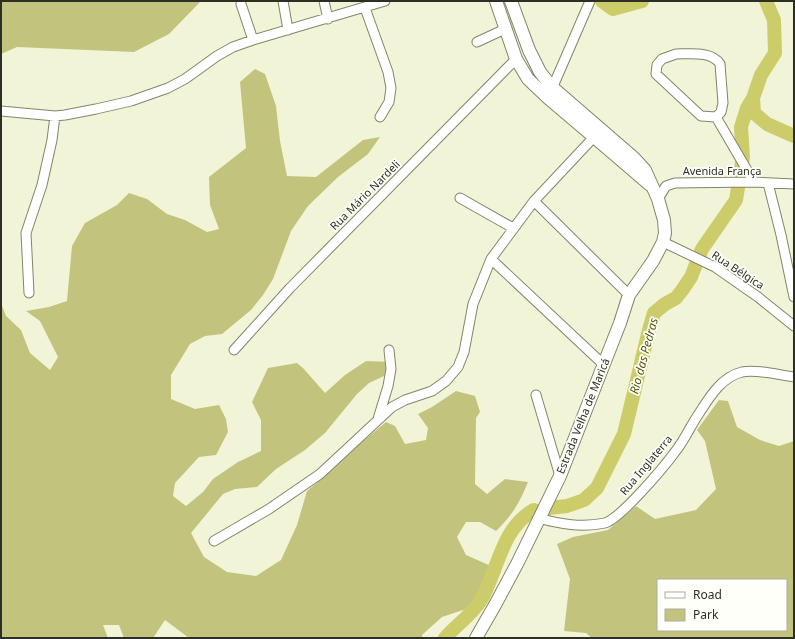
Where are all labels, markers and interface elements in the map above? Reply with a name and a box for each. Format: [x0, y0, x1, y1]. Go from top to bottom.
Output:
street label: Rua Mário Nardeli [326, 156, 403, 233]
street label: Avenida França [683, 163, 761, 178]
street label: Rua Bélgica [709, 247, 767, 292]
water label: Rio das Pedras [625, 316, 662, 396]
street label: Estrada Velha de Maricá [552, 356, 613, 476]
street label: Rua Inglaterra [616, 431, 675, 498]
legend [657, 579, 787, 631]
text: Road [693, 586, 722, 603]
text: Park [693, 606, 719, 623]

